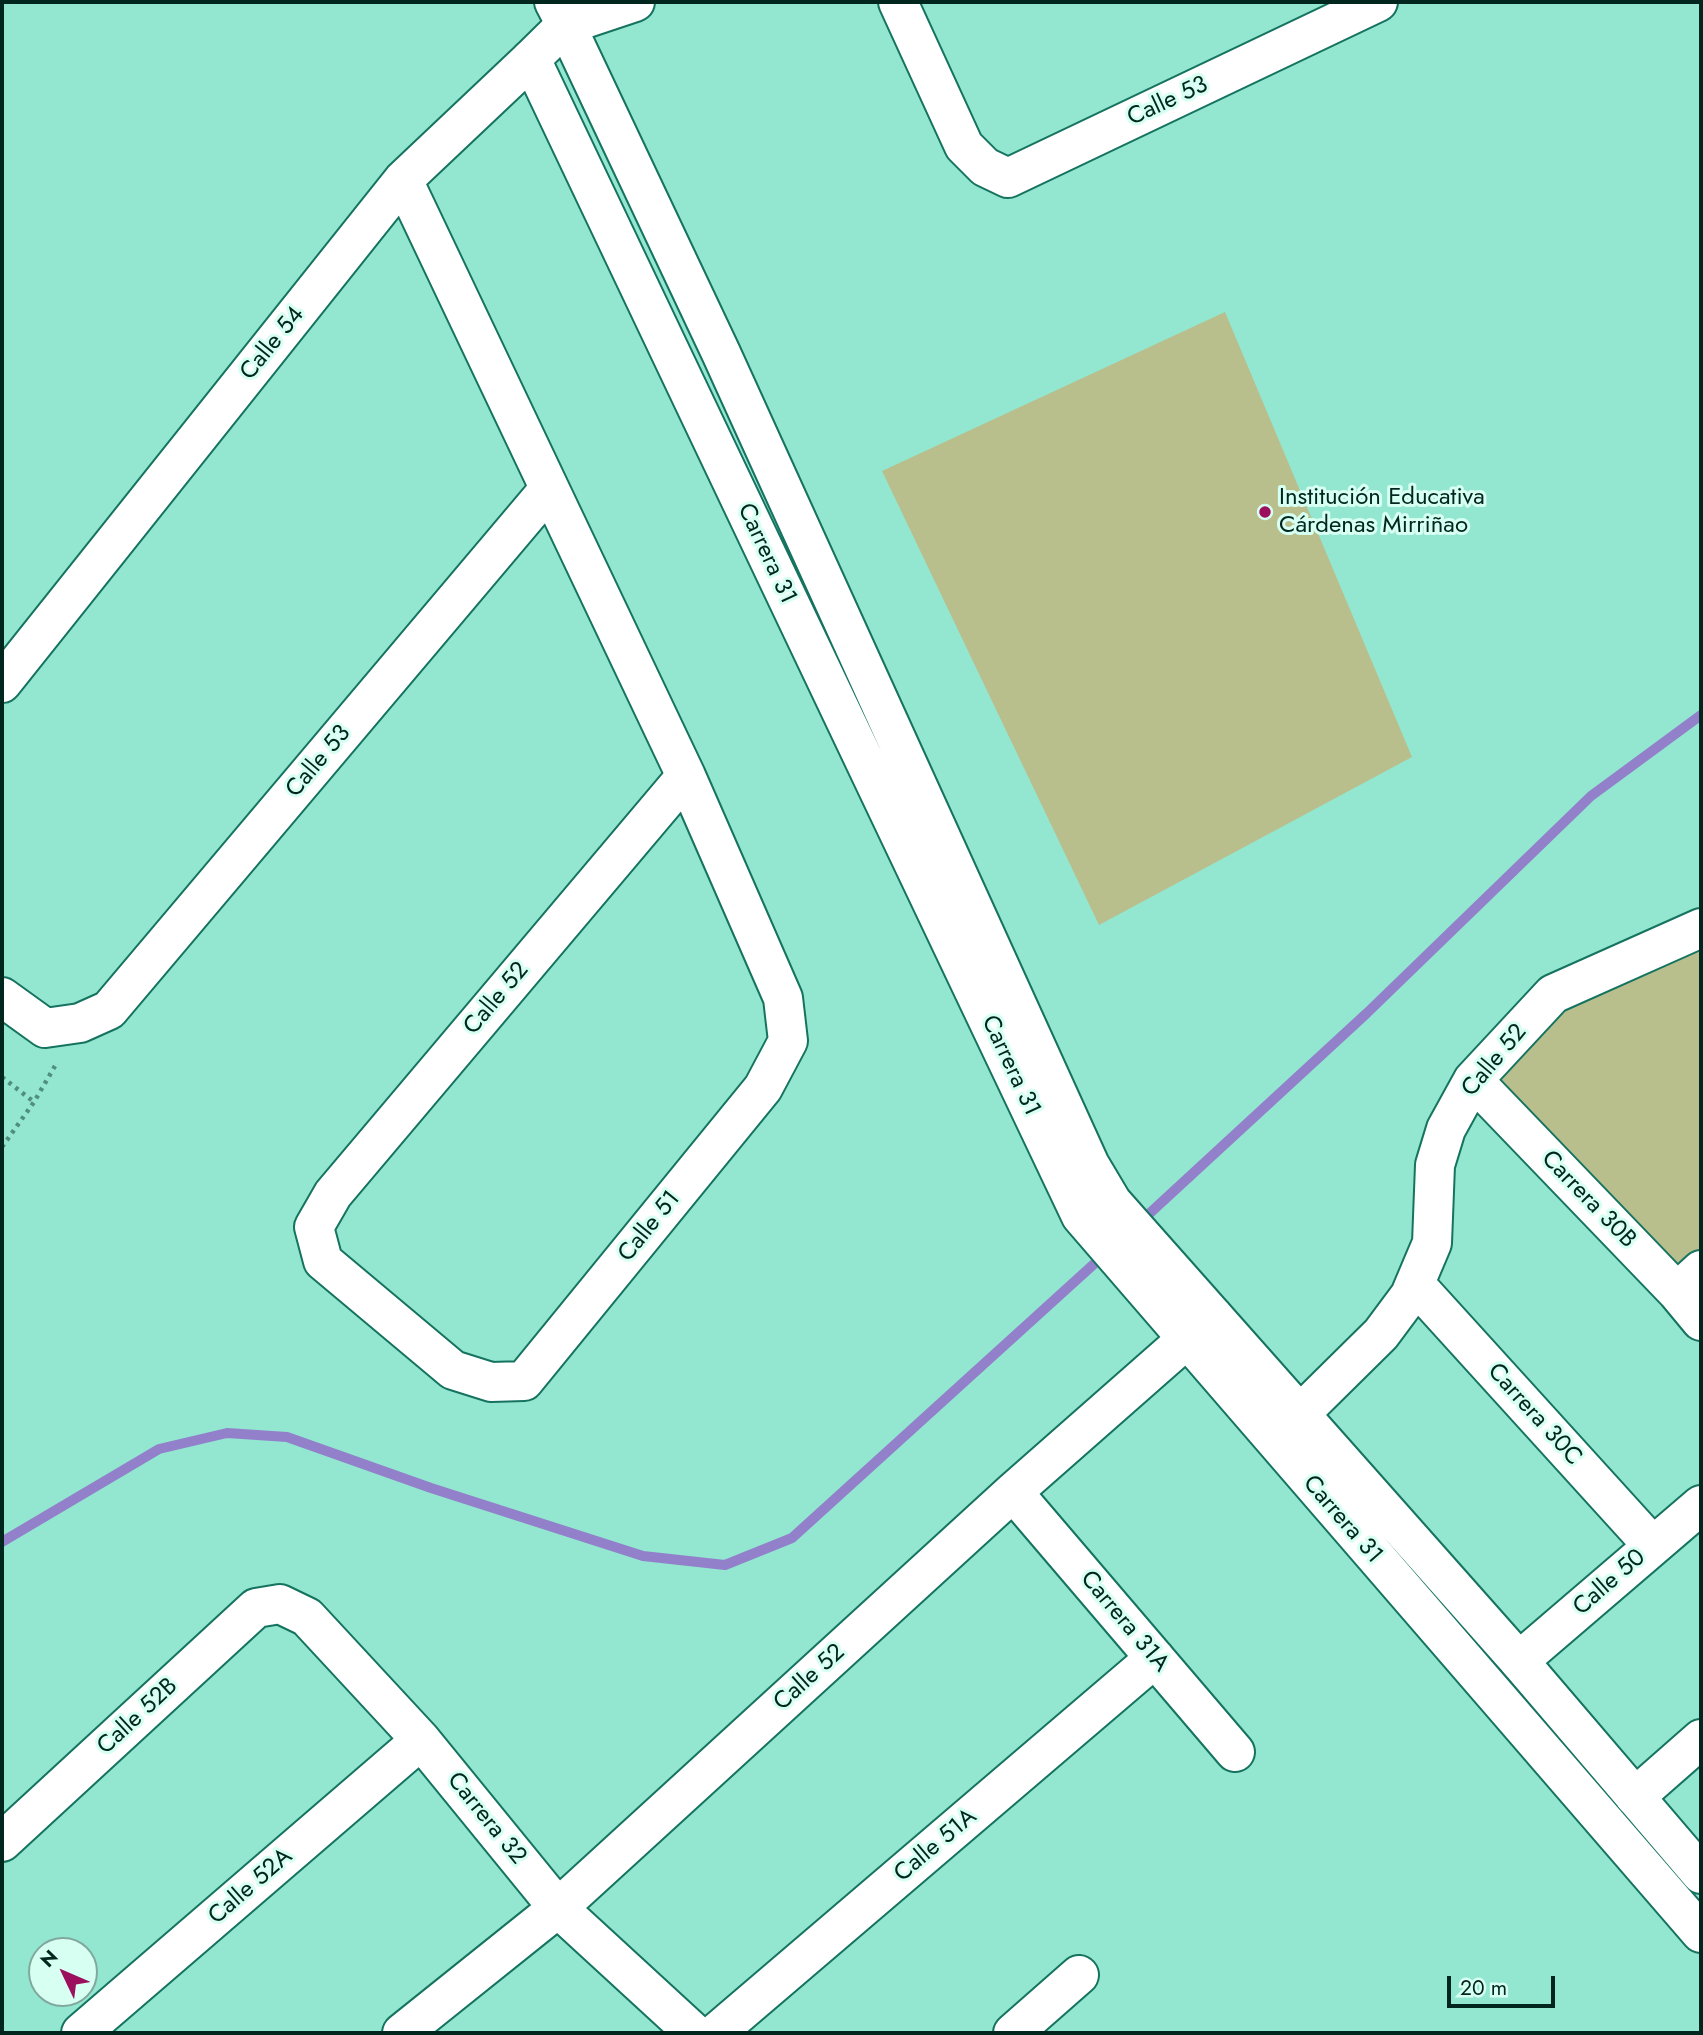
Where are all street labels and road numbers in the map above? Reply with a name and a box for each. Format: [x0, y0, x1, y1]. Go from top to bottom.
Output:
street label: Calle 53 [1123, 71, 1213, 133]
street label: Calle 54 [235, 301, 311, 387]
street label: Carrera 31 [730, 499, 802, 609]
street label: Calle 53 [281, 720, 357, 804]
street label: Calle 52 [458, 957, 536, 1041]
street label: Carrera 31 [974, 1011, 1046, 1121]
street label: Calle 52 [1456, 1019, 1534, 1103]
street label: Carrera 30B [1534, 1145, 1642, 1255]
street label: Calle 51 [613, 1186, 687, 1268]
street label: Carrera 30C [1481, 1358, 1587, 1472]
street label: Carrera 31 [1296, 1470, 1388, 1570]
street label: Calle 50 [1568, 1544, 1652, 1622]
street label: Carrera 31A [1073, 1566, 1175, 1678]
street label: Calle 52 [768, 1639, 852, 1717]
street label: Calle 52B [92, 1673, 184, 1761]
street label: Carrera 32 [440, 1767, 532, 1871]
street label: Calle 51A [889, 1803, 983, 1889]
street label: Calle 52A [203, 1843, 299, 1931]

